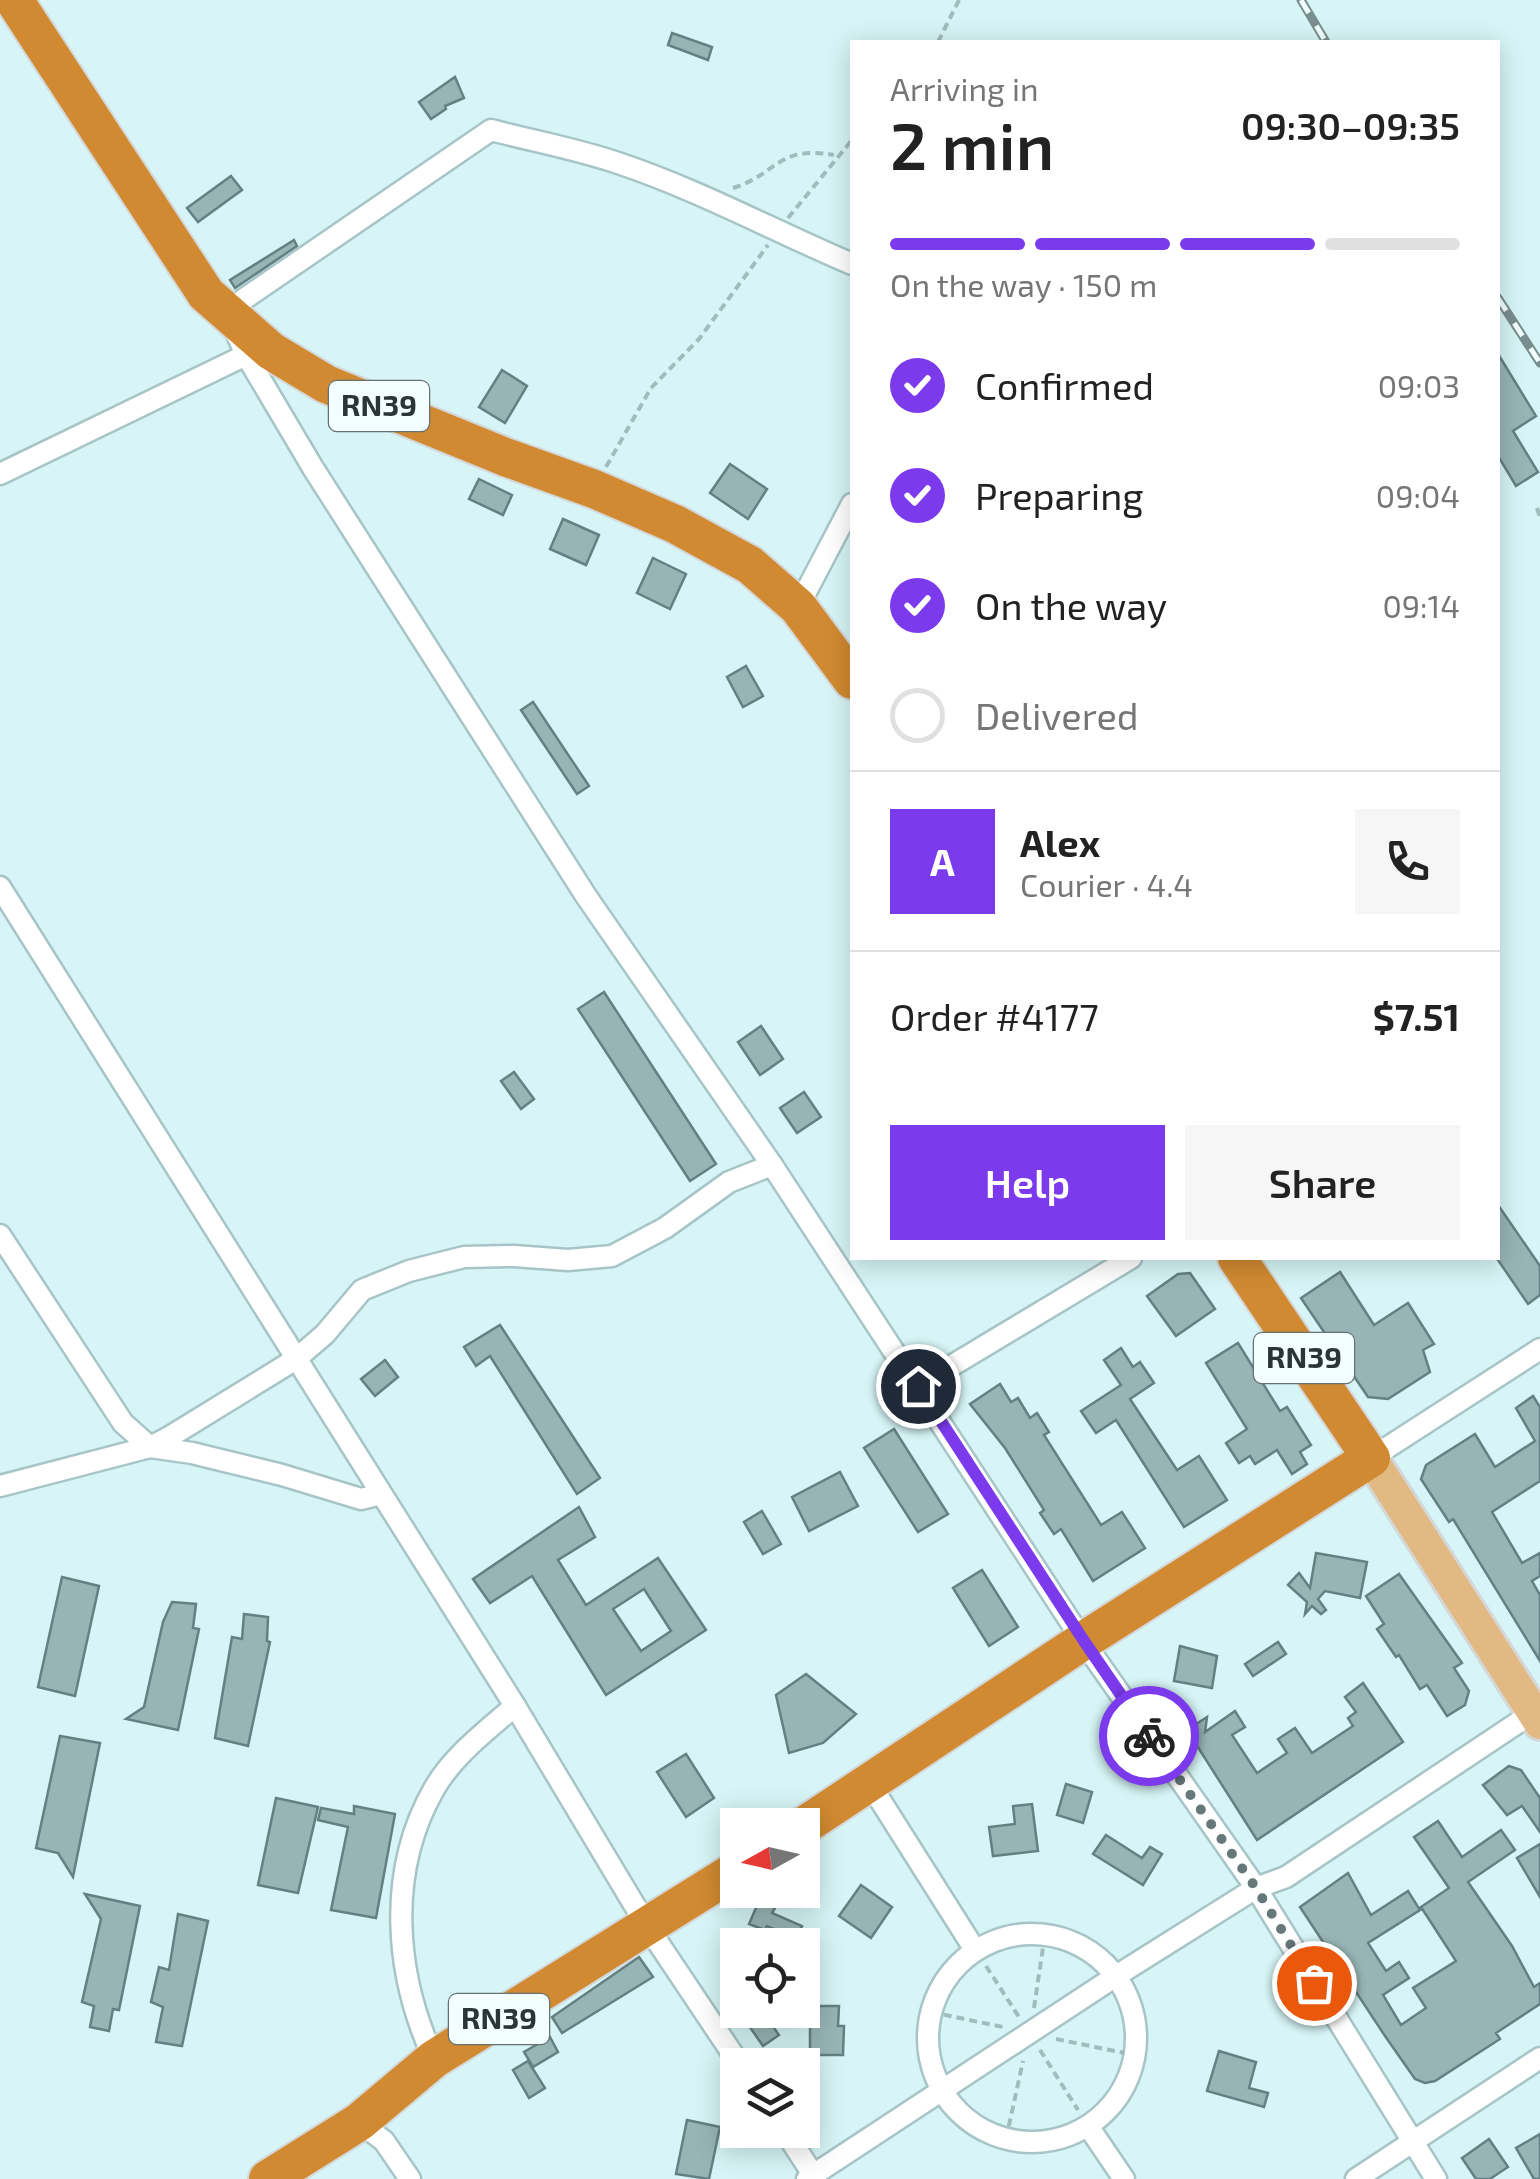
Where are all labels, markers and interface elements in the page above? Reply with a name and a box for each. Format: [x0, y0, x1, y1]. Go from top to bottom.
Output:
text: Arriving in [890, 69, 1039, 107]
text: 09:30–09:35 [1241, 102, 1460, 148]
text: 2 min [890, 105, 1054, 183]
text: On the way · 150 m [890, 265, 1157, 303]
icon: check [890, 358, 945, 413]
text: Confirmed [975, 362, 1154, 408]
text: 09:03 [1378, 366, 1460, 404]
road number: RN39 [329, 381, 429, 431]
icon: check [890, 468, 945, 523]
text: Preparing [975, 472, 1143, 518]
text: 09:04 [1376, 476, 1460, 514]
icon: check [890, 578, 945, 633]
text: On the way [975, 582, 1167, 628]
text: 09:14 [1382, 586, 1460, 624]
text: Delivered [975, 692, 1139, 738]
button: phone [1355, 809, 1460, 914]
text: Alex [1020, 819, 1100, 865]
text: A [930, 838, 955, 884]
text: Courier · 4.4 [1020, 865, 1193, 903]
text: Order #4177 [890, 993, 1099, 1039]
text: $7.51 [1373, 993, 1460, 1039]
button: Help [890, 1125, 1165, 1240]
button: Share [1185, 1125, 1460, 1240]
road number: RN39 [1254, 1333, 1354, 1383]
pin [876, 1344, 961, 1429]
icon: home [891, 1359, 946, 1414]
courier [1099, 1686, 1199, 1786]
icon: bike [1122, 1709, 1177, 1764]
north arrow [720, 1808, 820, 1908]
map controls [720, 1808, 820, 2148]
button: locate [720, 1928, 820, 2028]
pin [1272, 1941, 1357, 2026]
icon: bag [1287, 1956, 1342, 2011]
road number: RN39 [449, 1994, 549, 2044]
button: layers [720, 2048, 820, 2148]

